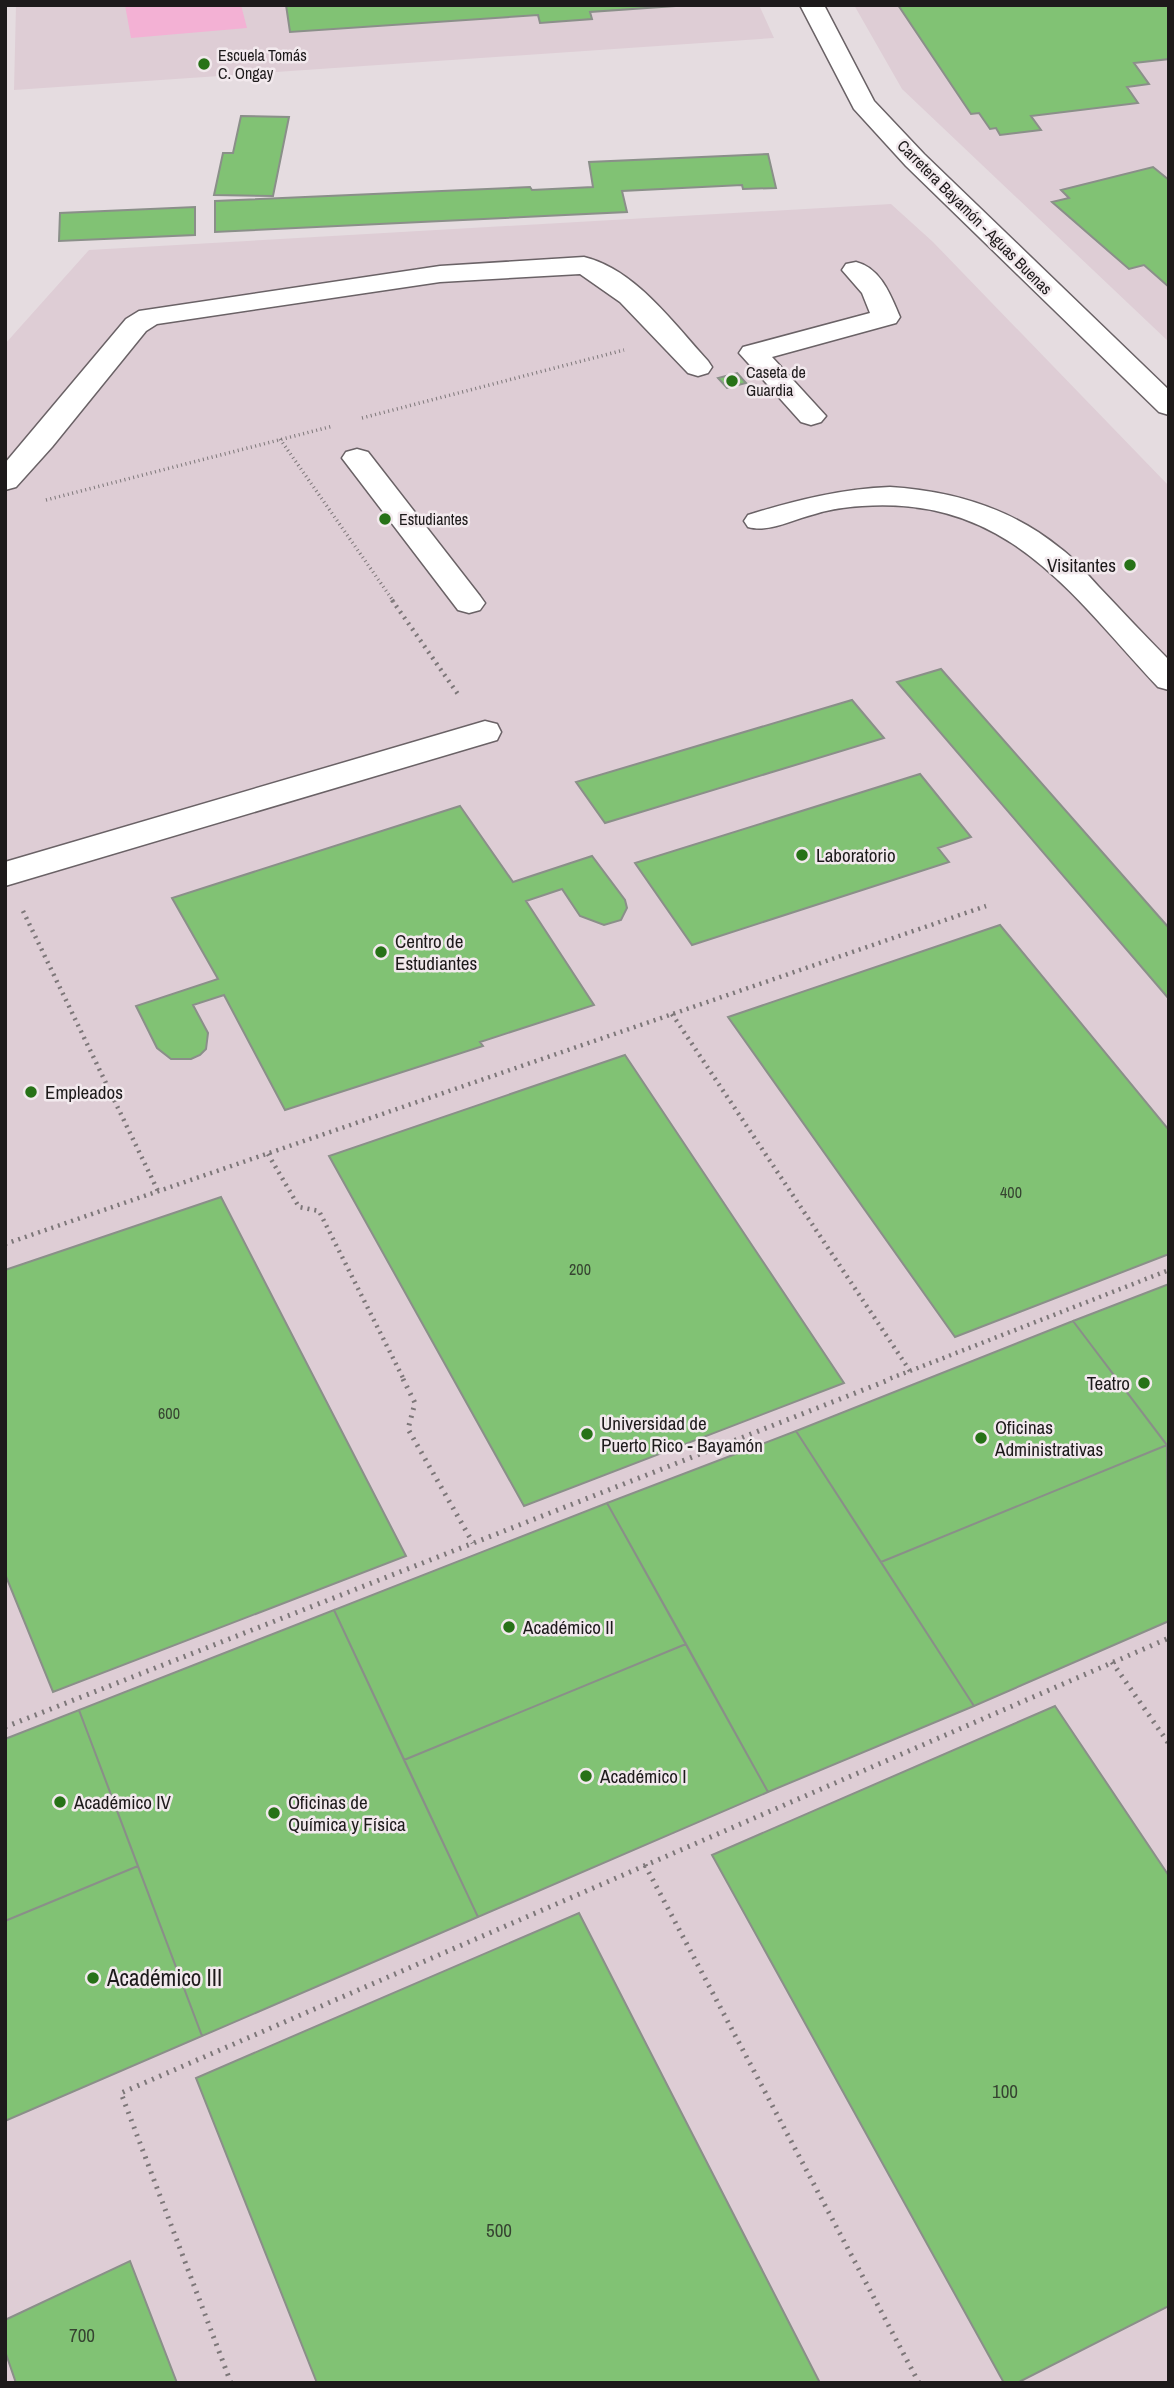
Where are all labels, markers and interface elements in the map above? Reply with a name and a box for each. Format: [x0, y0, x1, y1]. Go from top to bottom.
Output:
place label: Escuela Tomás C. Ongay [218, 44, 307, 84]
marker: Escuela Tomás C. Ongay [196, 56, 212, 72]
street label: Carretera Bayamón - Aguas Buenas [893, 135, 1057, 299]
place label: Caseta de Guardia [746, 361, 806, 401]
marker: Caseta de Guardia [724, 373, 740, 389]
place label: Estudiantes [399, 508, 468, 530]
marker: Estudiantes [377, 511, 393, 527]
place label: Visitantes [1047, 552, 1116, 578]
marker: Visitantes [1122, 557, 1138, 573]
place label: Laboratorio [816, 842, 896, 868]
marker: Laboratorio [794, 847, 810, 863]
place label: Centro de Estudiantes [395, 928, 477, 976]
marker: Centro de Estudiantes [373, 944, 389, 960]
place label: Empleados [45, 1079, 123, 1105]
marker: Empleados [23, 1084, 39, 1100]
house number: 400 [1000, 1181, 1022, 1203]
house number: 200 [569, 1258, 591, 1280]
place label: Teatro [1087, 1370, 1130, 1396]
marker: Teatro [1136, 1375, 1152, 1391]
house number: 600 [158, 1402, 180, 1424]
place label: Universidad de Puerto Rico - Bayamón [601, 1410, 763, 1458]
place label: Oficinas Administrativas [994, 1414, 1103, 1462]
marker: Universidad de Puerto Rico - Bayamón [579, 1426, 595, 1442]
marker: Oficinas Administrativas [973, 1430, 989, 1446]
place label: Académico II [522, 1614, 614, 1640]
marker: Académico II [501, 1619, 517, 1635]
place label: Académico I [599, 1763, 687, 1789]
marker: Académico I [578, 1768, 594, 1784]
place label: Académico IV [73, 1789, 172, 1815]
place label: Oficinas de Química y Física [288, 1789, 406, 1837]
marker: Académico IV [52, 1794, 68, 1810]
marker: Oficinas de Química y Física [266, 1805, 282, 1821]
place label: Académico III [106, 1962, 222, 1993]
marker: Académico III [85, 1970, 101, 1986]
house number: 100 [992, 2078, 1018, 2104]
house number: 500 [486, 2217, 512, 2243]
house number: 700 [69, 2322, 95, 2348]

